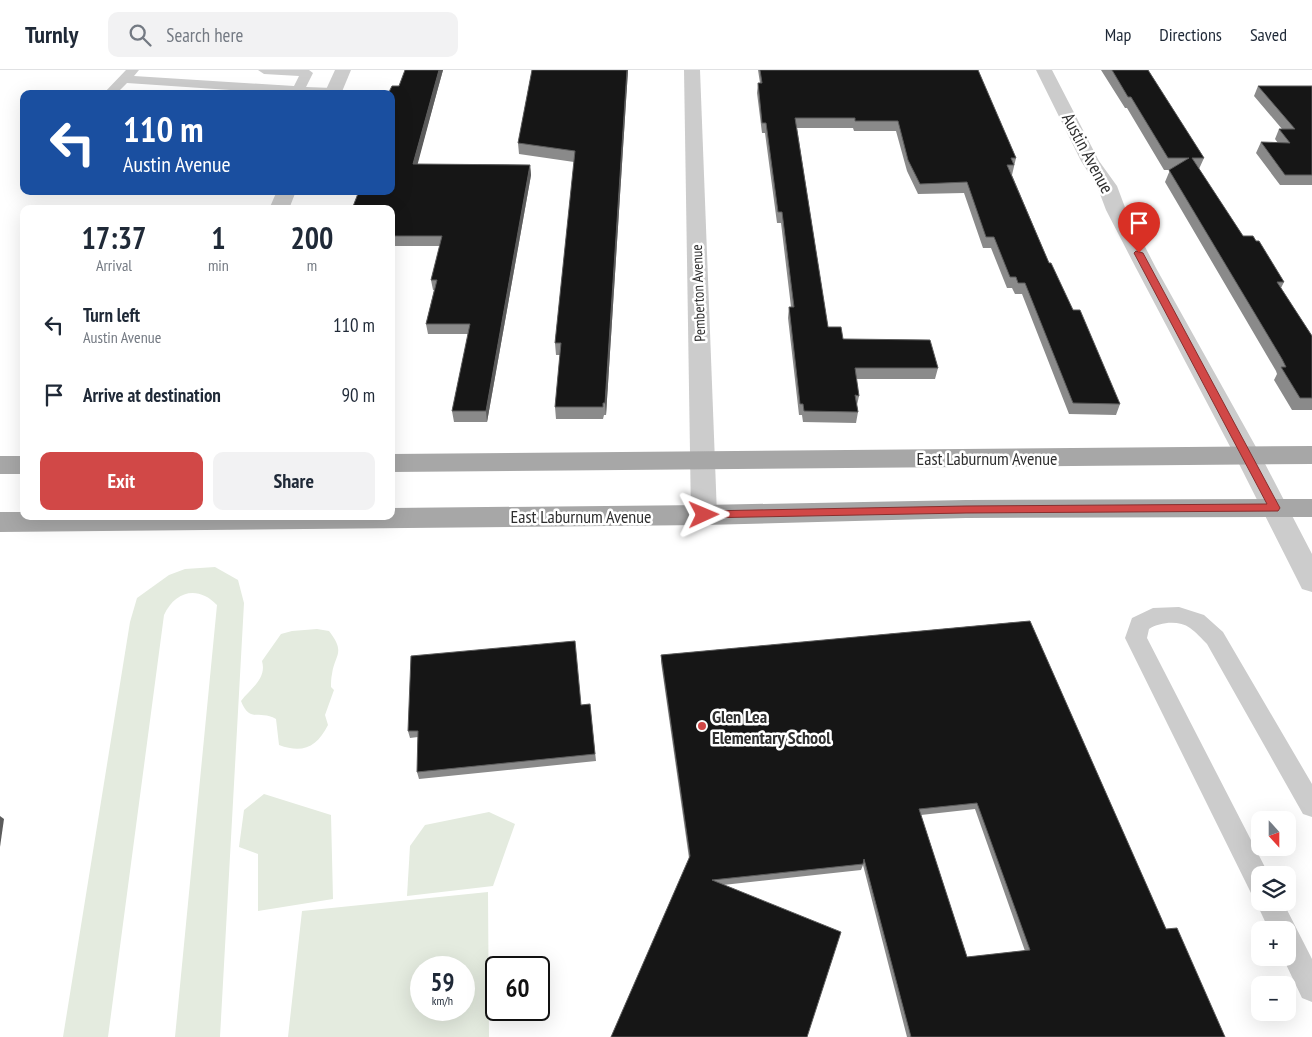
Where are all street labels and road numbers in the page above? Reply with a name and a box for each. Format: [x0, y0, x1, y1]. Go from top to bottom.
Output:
street label: Austin Avenue [1057, 109, 1119, 197]
street label: Pemberton Avenue [687, 244, 709, 342]
street label: East Laburnum Avenue [916, 447, 1058, 470]
street label: East Laburnum Avenue [510, 505, 652, 528]

